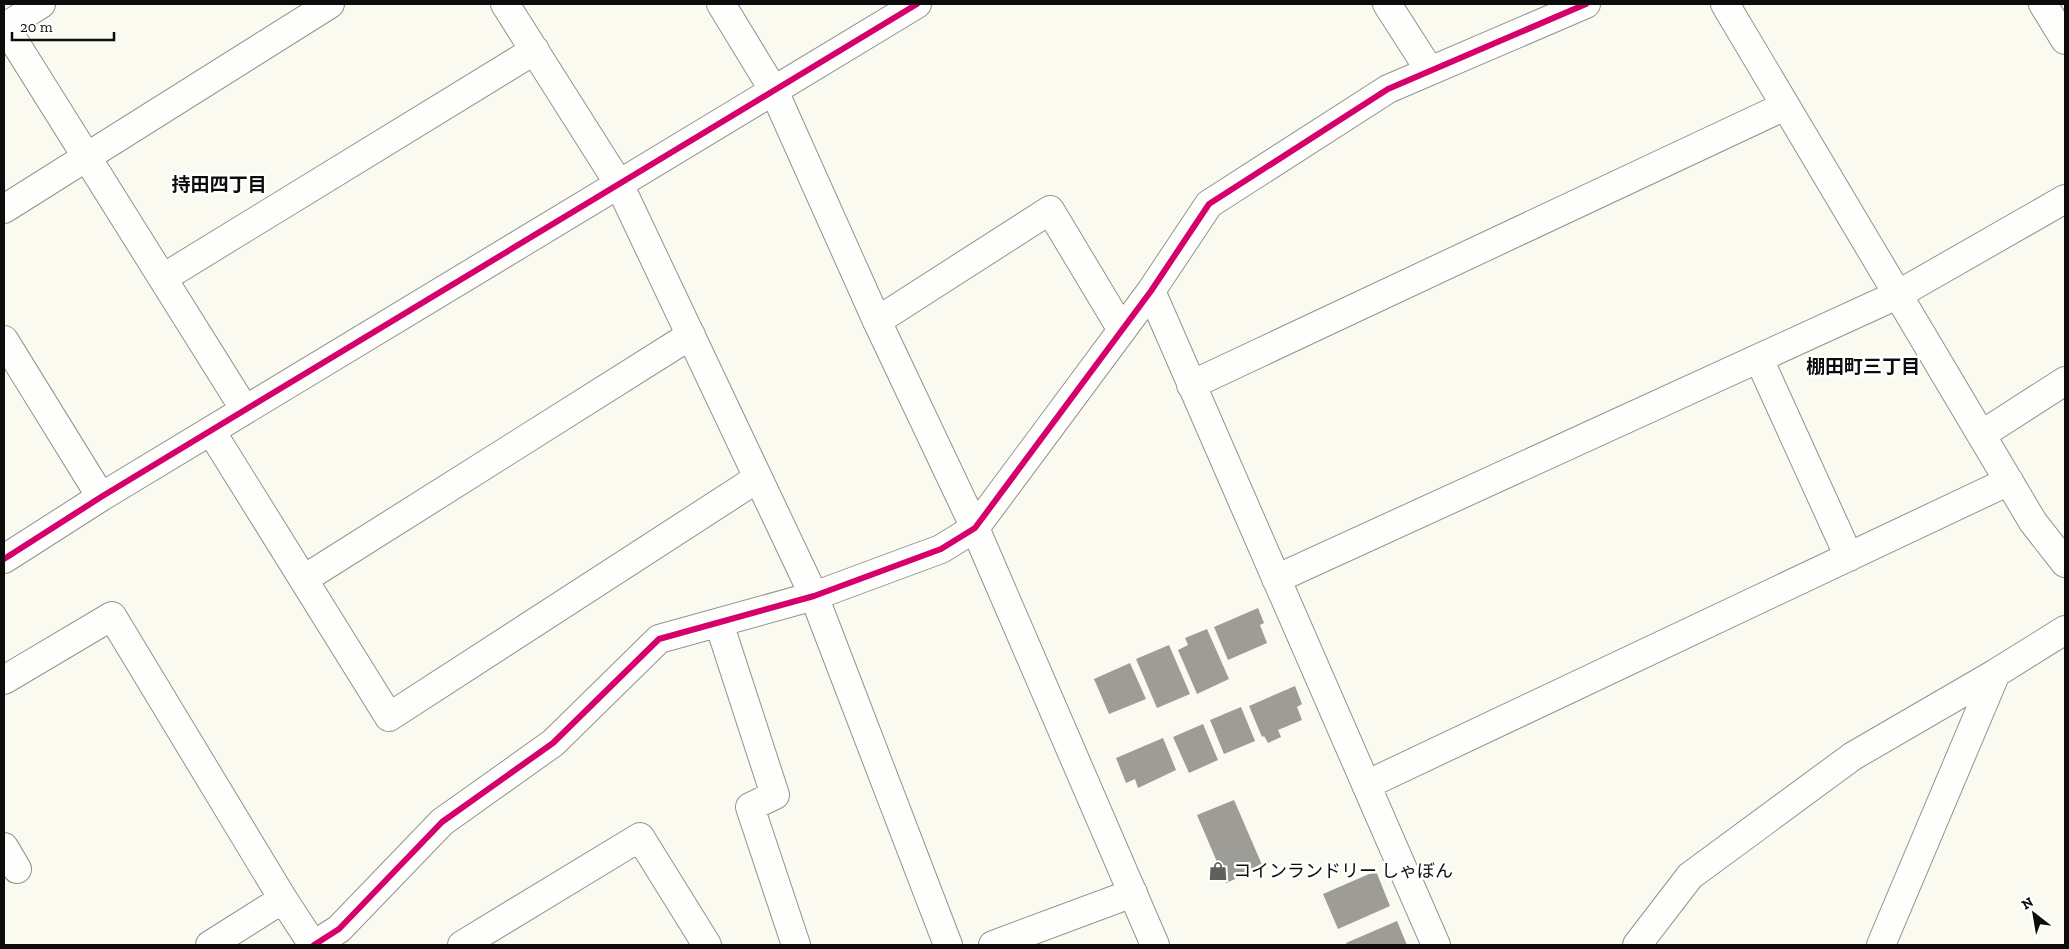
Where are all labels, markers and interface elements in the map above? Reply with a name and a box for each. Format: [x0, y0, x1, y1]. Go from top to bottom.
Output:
scale bar [12, 10, 115, 42]
text: 20 m [20, 18, 53, 36]
district label: 持田四丁目 [171, 173, 267, 196]
district label: 棚田町三丁目 [1806, 355, 1920, 378]
shop icon: コインランドリー しゃぼん [1207, 860, 1229, 882]
place label: コインランドリー しゃぼん [1233, 860, 1453, 882]
north arrow [2009, 889, 2059, 939]
text: N [2019, 893, 2037, 913]

